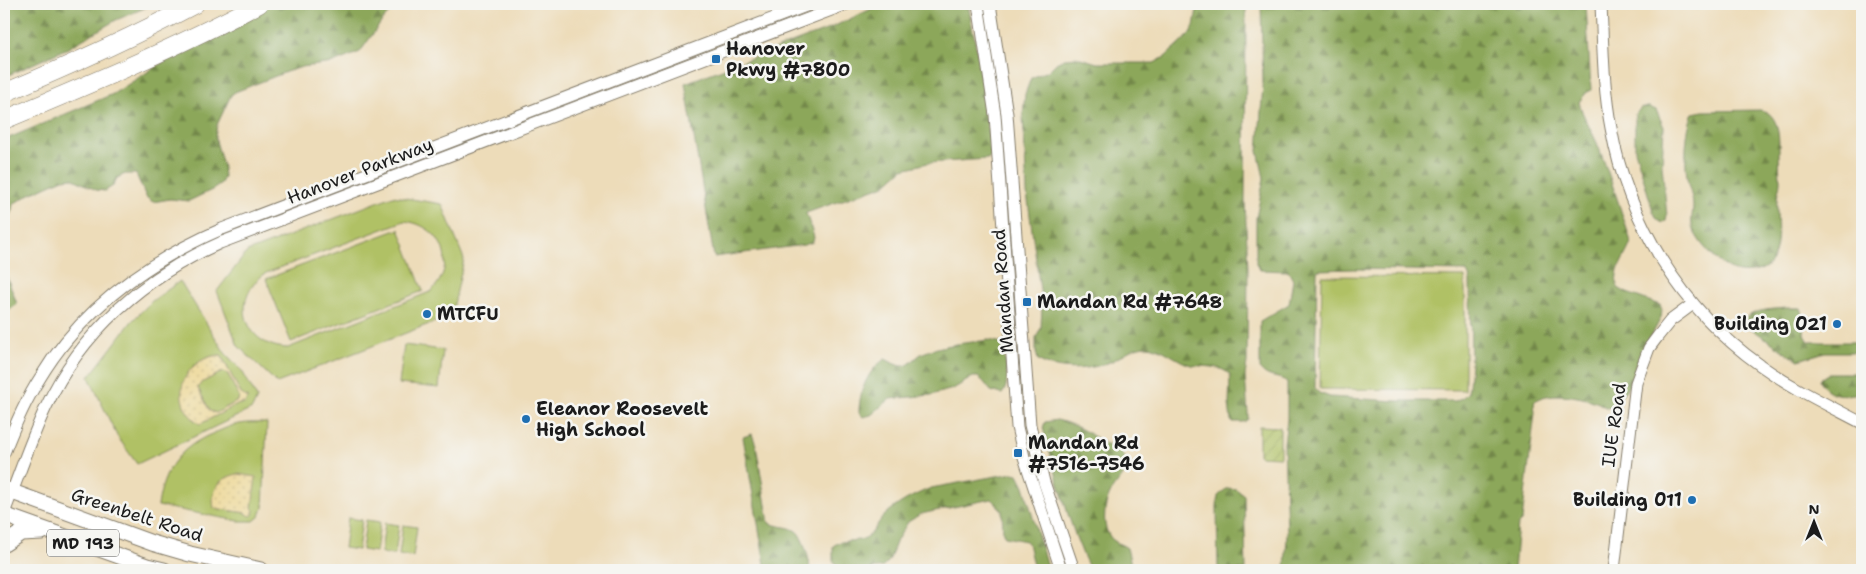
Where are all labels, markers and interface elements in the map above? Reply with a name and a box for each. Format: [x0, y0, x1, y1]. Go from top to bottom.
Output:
place label: Hanover Pkwy #7800 [726, 37, 850, 82]
marker: Hanover Pkwy #7800 [710, 53, 722, 65]
street label: Hanover Parkway [284, 132, 436, 210]
street label: Mandan Road [987, 228, 1019, 354]
place label: Mandan Rd #7648 [1037, 290, 1222, 314]
marker: Mandan Rd #7648 [1021, 296, 1033, 308]
place label: MTCFU [437, 302, 499, 326]
marker: MTCFU [421, 308, 433, 320]
place label: Building 021 [1714, 312, 1827, 336]
marker: Building 021 [1831, 318, 1843, 330]
street label: IUE Road [1596, 381, 1632, 469]
place label: Eleanor Roosevelt High School [536, 397, 708, 442]
marker: Eleanor Roosevelt High School [520, 413, 532, 425]
place label: Mandan Rd #7516-7546 [1028, 431, 1145, 476]
marker: Mandan Rd #7516-7546 [1012, 447, 1024, 459]
street label: Greenbelt Road [68, 482, 206, 548]
place label: Building 011 [1573, 488, 1682, 512]
marker: Building 011 [1686, 494, 1698, 506]
north arrow [1788, 496, 1838, 546]
text: N [1808, 500, 1820, 518]
road number: MD 193 [47, 530, 119, 556]

